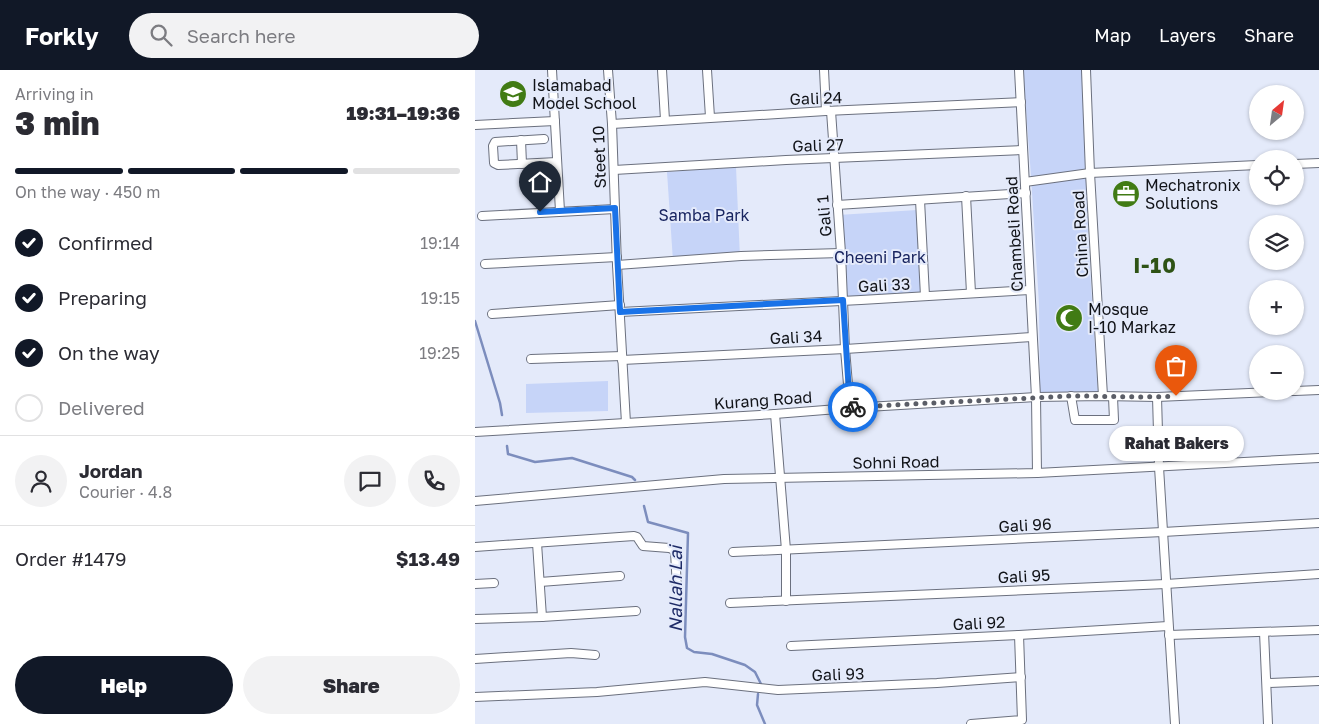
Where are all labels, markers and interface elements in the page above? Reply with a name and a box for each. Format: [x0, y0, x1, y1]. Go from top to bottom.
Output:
search box [129, 13, 479, 58]
text: Forkly [25, 21, 99, 50]
icon: search [147, 21, 175, 49]
text: Search here [187, 24, 296, 47]
text: Map [1094, 24, 1131, 46]
text: Layers [1159, 24, 1216, 46]
text: Share [1244, 24, 1294, 46]
place label: Islamabad Model School [532, 75, 637, 113]
school or university icon: Islamabad Model School [498, 79, 528, 109]
text: Arriving in [15, 84, 94, 104]
north arrow [1249, 85, 1304, 140]
map controls [1249, 85, 1304, 400]
street label: Gali 24 [789, 87, 843, 109]
text: 19:31–19:36 [346, 101, 460, 124]
text: 3 min [15, 104, 100, 142]
street label: Steet 10 [588, 125, 610, 189]
street label: Gali 27 [792, 134, 844, 156]
button: locate [1249, 150, 1304, 205]
pin [519, 161, 561, 212]
icon: home [526, 168, 554, 196]
place label: Mechatronix Solutions [1145, 175, 1241, 213]
street label: Chambeli Road [1001, 176, 1027, 292]
office icon: Mechatronix Solutions [1111, 179, 1141, 209]
text: On the way · 450 m [15, 182, 160, 202]
street label: China Road [1068, 190, 1092, 278]
street label: Gali 1 [812, 194, 836, 238]
park label: Samba Park [659, 205, 749, 225]
button: layers [1249, 215, 1304, 270]
icon: check [15, 229, 43, 257]
text: Confirmed [58, 231, 153, 254]
text: 19:14 [420, 233, 460, 253]
park label: Cheeni Park [834, 247, 926, 267]
district label: I-10 [1133, 252, 1177, 278]
street label: Gali 33 [857, 274, 911, 296]
button: + [1249, 280, 1304, 335]
icon: check [15, 284, 43, 312]
text: Preparing [58, 286, 147, 309]
text: 19:15 [421, 288, 460, 308]
place label: Mosque I-10 Markaz [1088, 299, 1176, 337]
mosque icon: Mosque I-10 Markaz [1054, 303, 1084, 333]
street label: Gali 34 [769, 326, 823, 348]
icon: check [15, 339, 43, 367]
text: On the way [58, 341, 160, 364]
text: 19:25 [419, 343, 460, 363]
pin [1155, 345, 1197, 396]
button: − [1249, 345, 1304, 400]
icon: bag [1162, 352, 1190, 380]
courier [828, 382, 878, 432]
street label: Kurang Road [713, 387, 813, 413]
icon: bike [839, 393, 867, 421]
text: Delivered [58, 396, 145, 419]
callout: Rahat Bakers [1109, 426, 1243, 461]
text: Rahat Bakers [1124, 433, 1229, 453]
street label: Sohni Road [852, 451, 940, 473]
button: person [15, 455, 67, 507]
button: chat [344, 455, 396, 507]
button: phone [408, 455, 460, 507]
text: Jordan [79, 459, 143, 482]
text: Courier · 4.8 [79, 482, 172, 502]
street label: Gali 96 [998, 514, 1052, 536]
water label: Nallah Lai [664, 544, 686, 632]
text: Order #1479 [15, 547, 126, 570]
text: $13.49 [396, 547, 460, 570]
street label: Gali 95 [997, 565, 1051, 587]
street label: Gali 92 [952, 612, 1006, 634]
button: Help [15, 656, 233, 714]
button: Share [243, 656, 460, 714]
street label: Gali 93 [811, 663, 865, 685]

